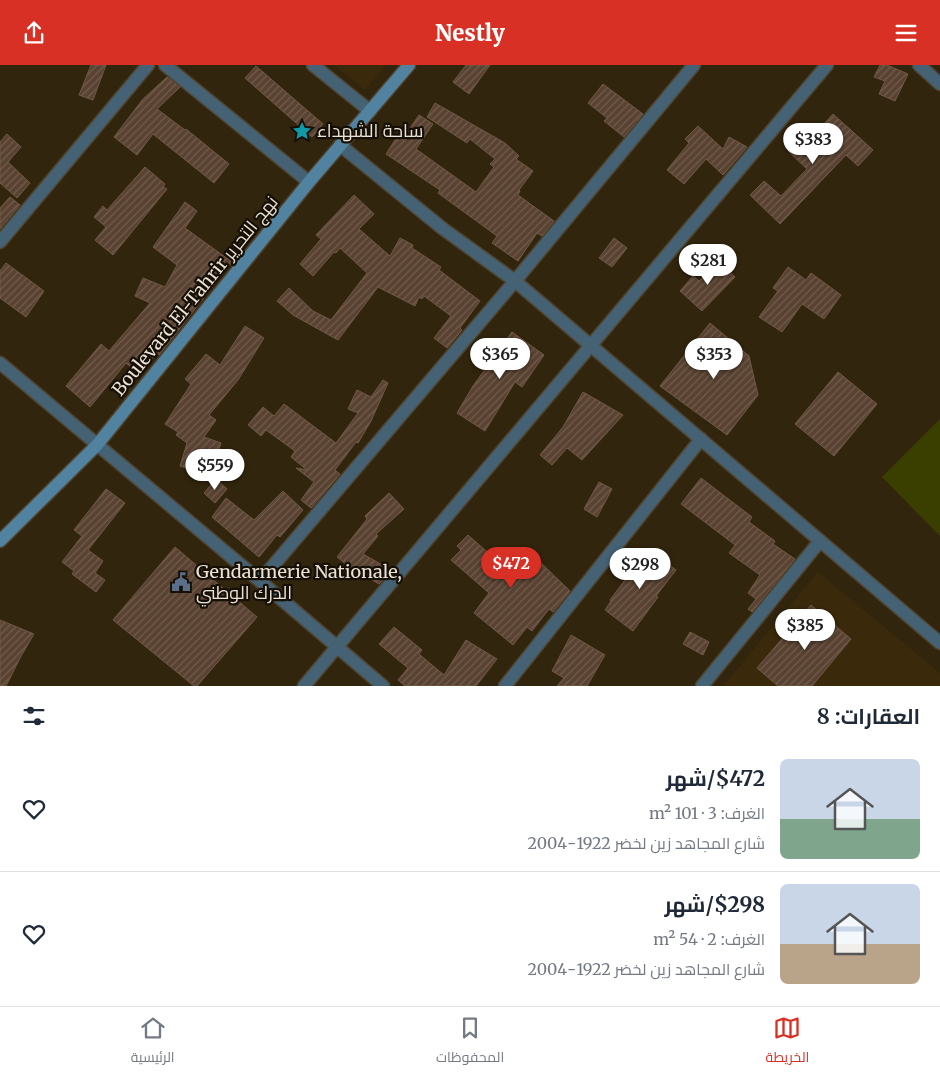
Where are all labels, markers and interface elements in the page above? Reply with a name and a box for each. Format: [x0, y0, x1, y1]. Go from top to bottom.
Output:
icon: share [20, 19, 48, 47]
text: Nestly [435, 19, 505, 47]
icon: menu [892, 19, 920, 47]
place label: ساحة الشهداء [317, 119, 423, 142]
place icon: ساحة الشهداء [291, 120, 313, 142]
pin: $383 [783, 123, 843, 165]
text: $383 [794, 129, 832, 149]
street label: Boulevard El-Tahrir نهج التحرير [107, 191, 283, 401]
pin: $281 [678, 243, 738, 286]
text: $281 [690, 250, 726, 270]
pin: $365 [470, 337, 530, 380]
pin: $353 [684, 337, 744, 380]
text: $365 [481, 344, 519, 364]
text: $353 [696, 344, 732, 364]
pin: $559 [185, 449, 245, 491]
text: $559 [196, 455, 234, 475]
pin: $472 [481, 547, 541, 589]
pin: $298 [610, 547, 670, 590]
text: $472 [492, 553, 530, 573]
text: $298 [621, 554, 659, 574]
place label: Gendarmerie Nationale, الدرك الوطني [196, 560, 402, 607]
public building icon: Gendarmerie Nationale, الدرك الوطني [170, 571, 192, 593]
pin: $385 [775, 609, 835, 651]
text: $385 [786, 615, 824, 635]
icon: filters [20, 702, 48, 730]
text: العقارات: 8 [817, 703, 920, 730]
text: $472/شهر [666, 765, 765, 792]
icon: home [820, 779, 880, 839]
icon: heart [20, 795, 48, 823]
text: الغرف: 3 · 101 m² [649, 803, 765, 823]
text: شارع المجاهد زين لخضر 1922-2004 [527, 833, 765, 853]
text: $298/شهر [664, 891, 765, 918]
icon: home [820, 904, 880, 964]
icon: heart [20, 920, 48, 948]
text: الغرف: 2 · 54 m² [653, 929, 765, 949]
text: شارع المجاهد زين لخضر 1922-2004 [527, 959, 765, 979]
tab: الرئيسية [131, 1014, 175, 1070]
tab: المحفوظات [436, 1014, 504, 1070]
tab: الخريطة [766, 1014, 809, 1070]

